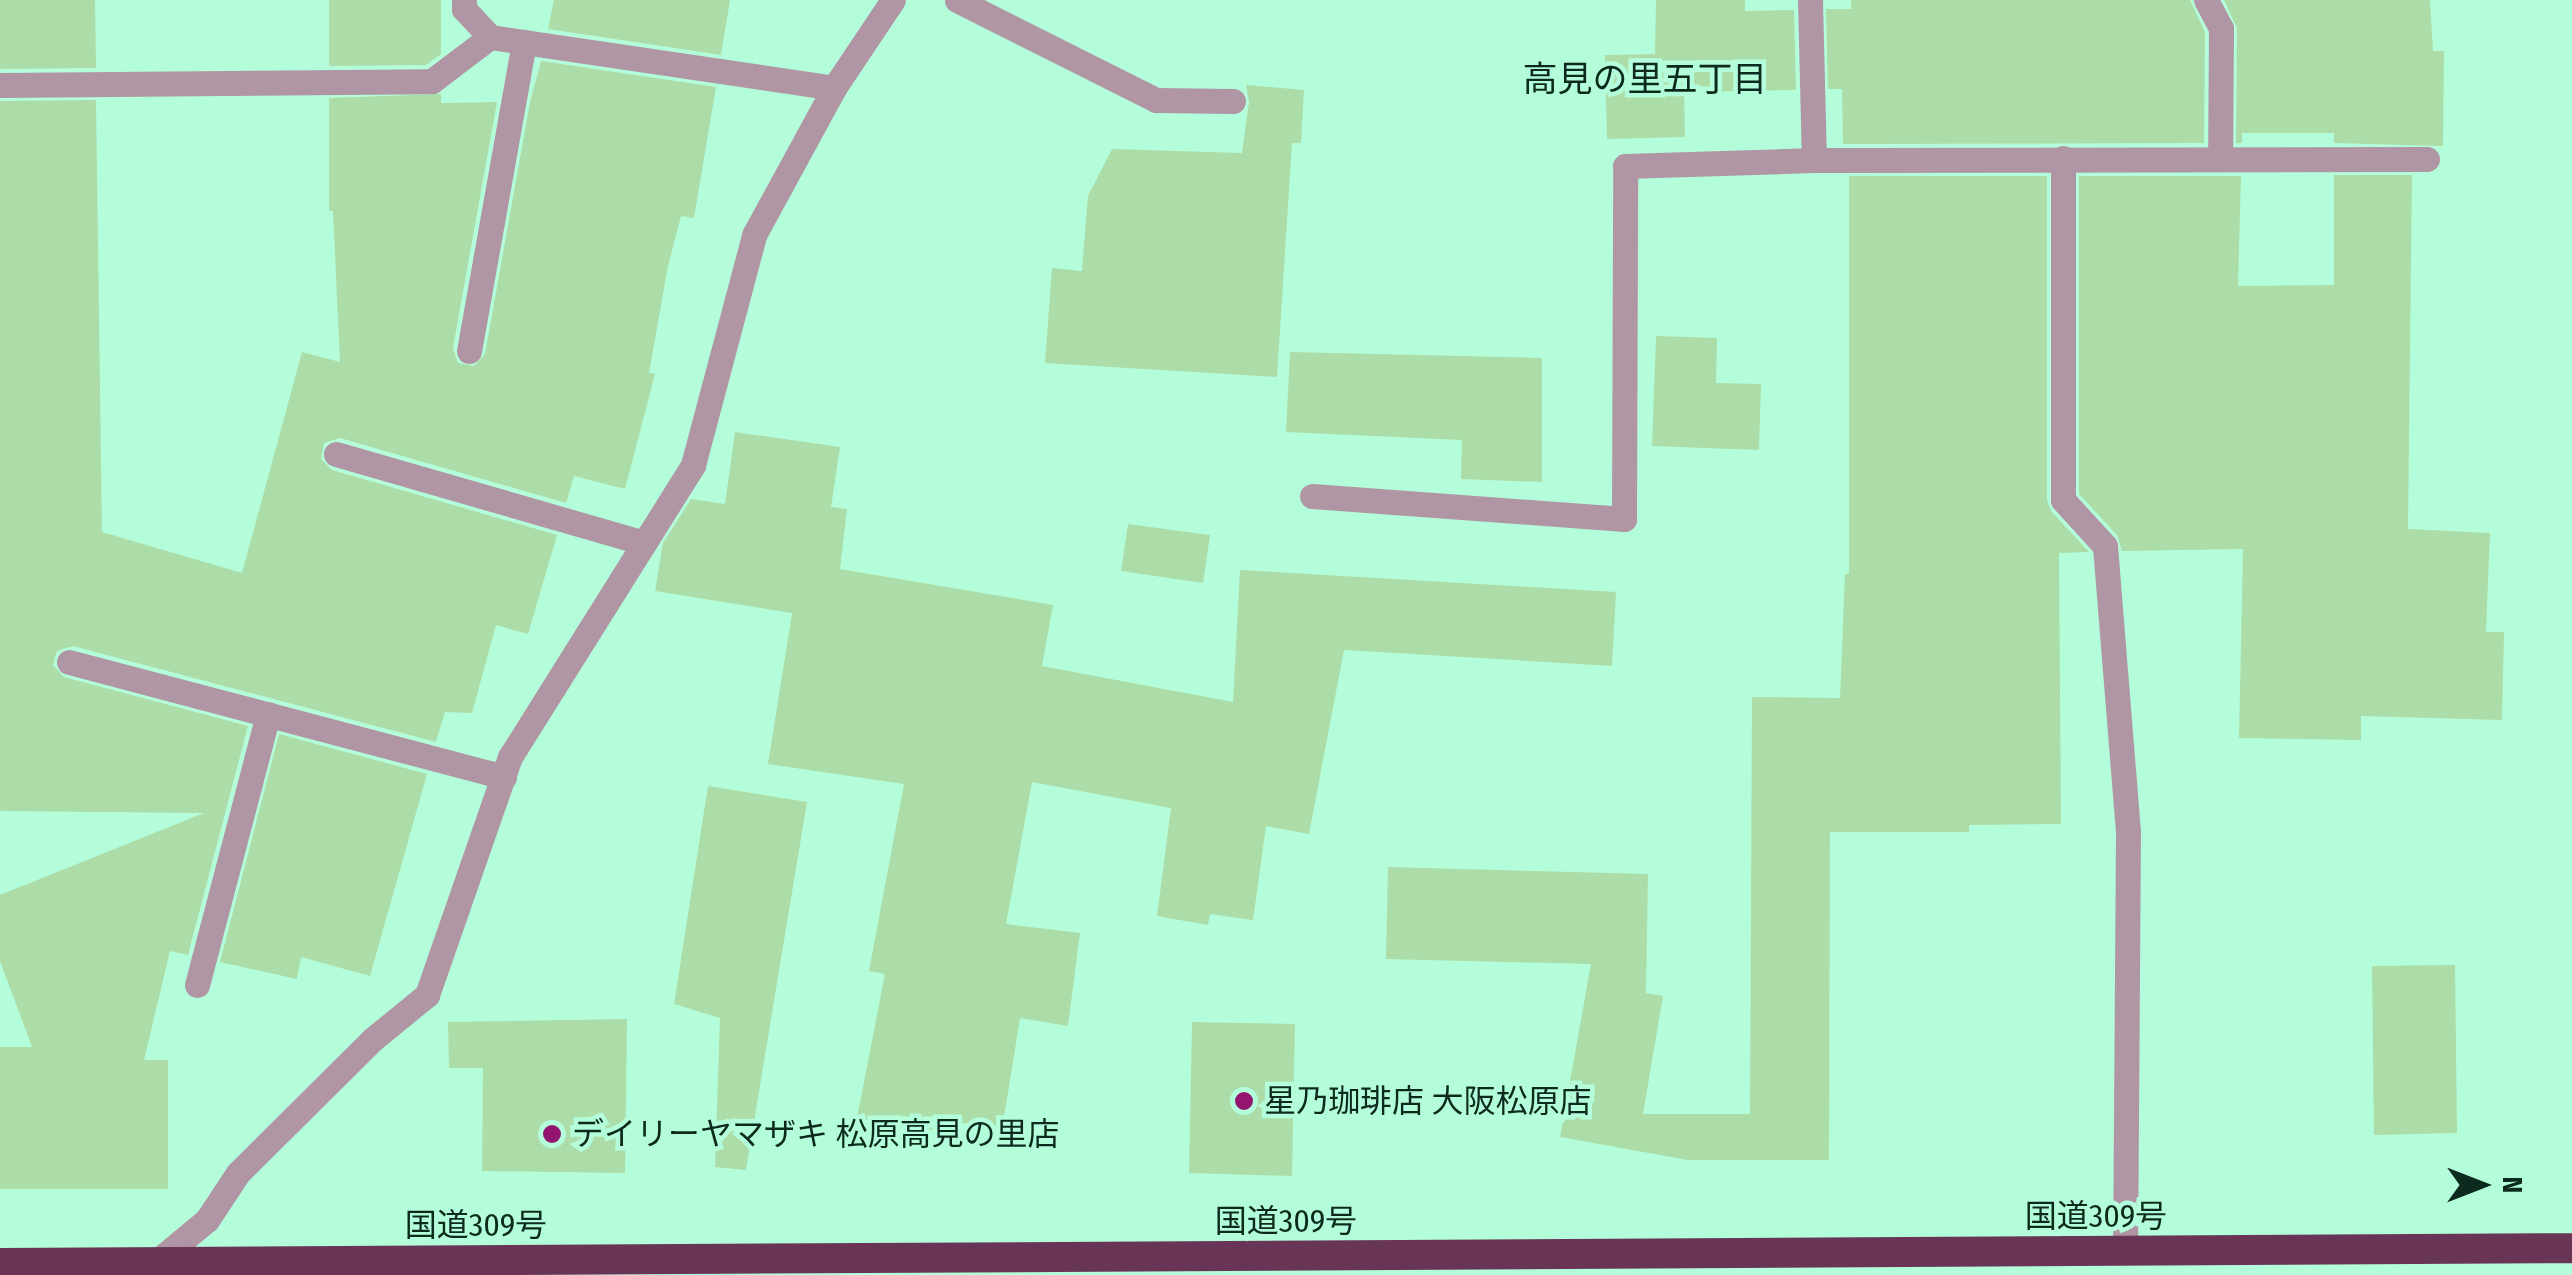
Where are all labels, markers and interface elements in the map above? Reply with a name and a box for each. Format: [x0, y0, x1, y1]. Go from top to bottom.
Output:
district label: 高見の里五丁目 [1523, 58, 1767, 100]
place label: 星乃珈琲店 大阪松原店 [1264, 1082, 1592, 1120]
marker: 星乃珈琲店 大阪松原店 [1233, 1090, 1255, 1112]
place label: デイリーヤマザキ 松原高見の里店 [572, 1115, 1060, 1153]
marker: デイリーヤマザキ 松原高見の里店 [541, 1123, 563, 1145]
north arrow [2432, 1135, 2532, 1235]
text: N [2496, 1177, 2529, 1193]
street label: 国道309号 [2025, 1197, 2167, 1235]
street label: 国道309号 [1215, 1202, 1357, 1240]
street label: 国道309号 [405, 1206, 547, 1244]

